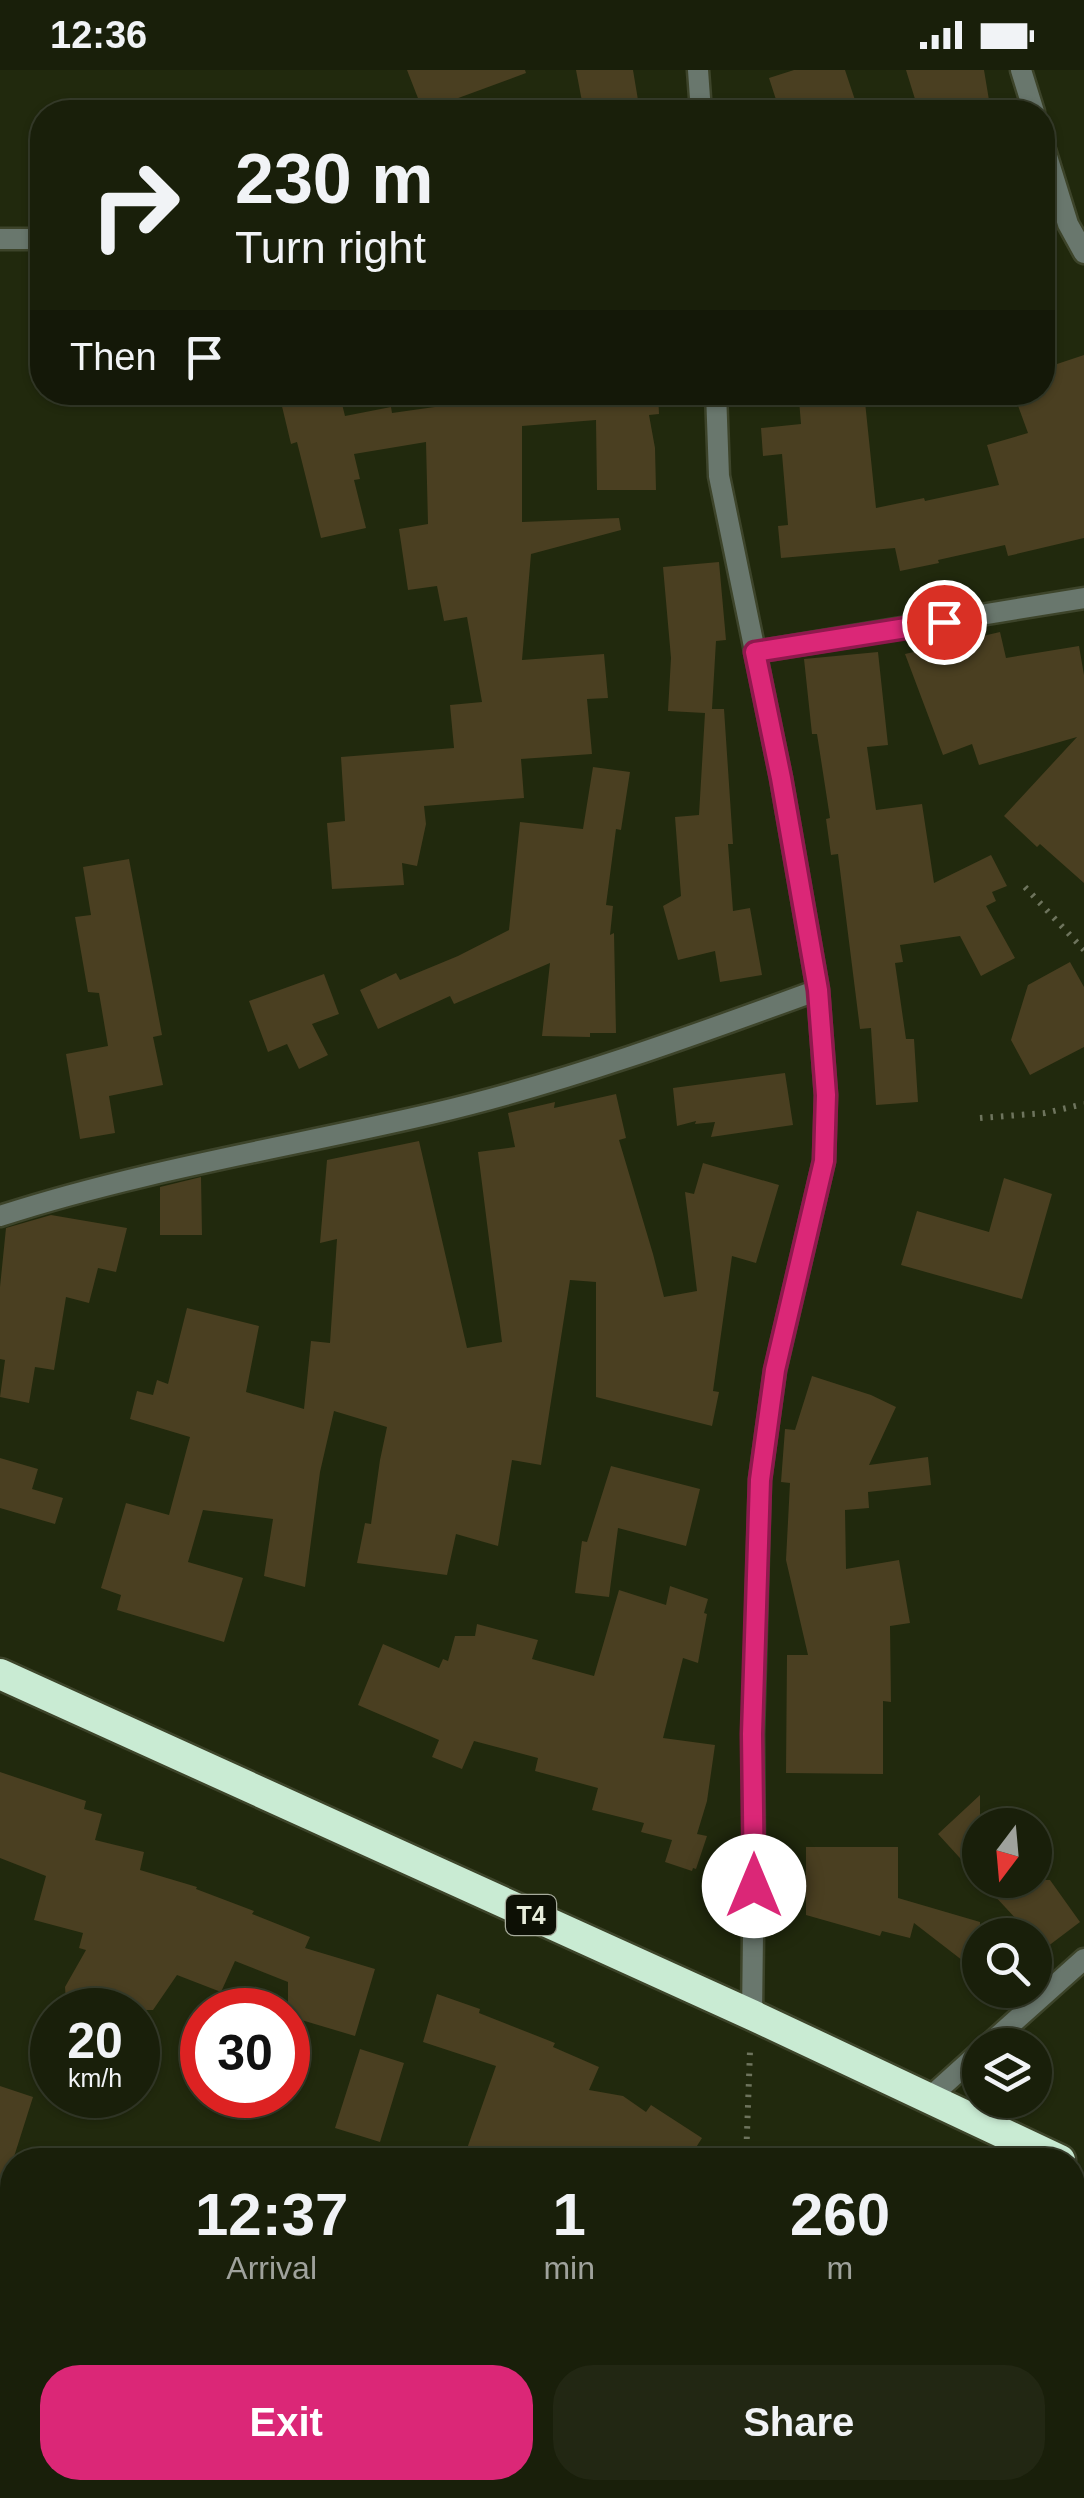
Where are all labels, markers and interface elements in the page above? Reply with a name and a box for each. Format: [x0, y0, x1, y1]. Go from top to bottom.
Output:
text: 12:36 [50, 14, 147, 56]
icon: right [70, 140, 200, 270]
text: 230 m [235, 140, 433, 218]
text: Turn right [235, 222, 426, 273]
icon: arrive [177, 330, 232, 385]
text: Then [70, 336, 157, 378]
pin [902, 580, 987, 665]
icon: arrive [917, 595, 972, 650]
north arrow [962, 1808, 1052, 1898]
map controls [962, 1808, 1052, 2118]
position arrow [702, 1834, 806, 1938]
road number: T4 [506, 1895, 556, 1935]
button: search [962, 1918, 1052, 2008]
speed limit sign: 30 [180, 1988, 310, 2118]
text: 20 [67, 2013, 123, 2069]
button: layers [962, 2028, 1052, 2118]
text: km/h [68, 2064, 122, 2092]
text: 12:37 [195, 2181, 348, 2248]
text: 1 [552, 2181, 586, 2248]
text: 260 [790, 2181, 890, 2248]
text: Arrival [226, 2250, 317, 2286]
text: min [543, 2250, 595, 2286]
text: m [827, 2250, 853, 2286]
button: Exit [40, 2365, 533, 2480]
button: Share [553, 2365, 1045, 2480]

